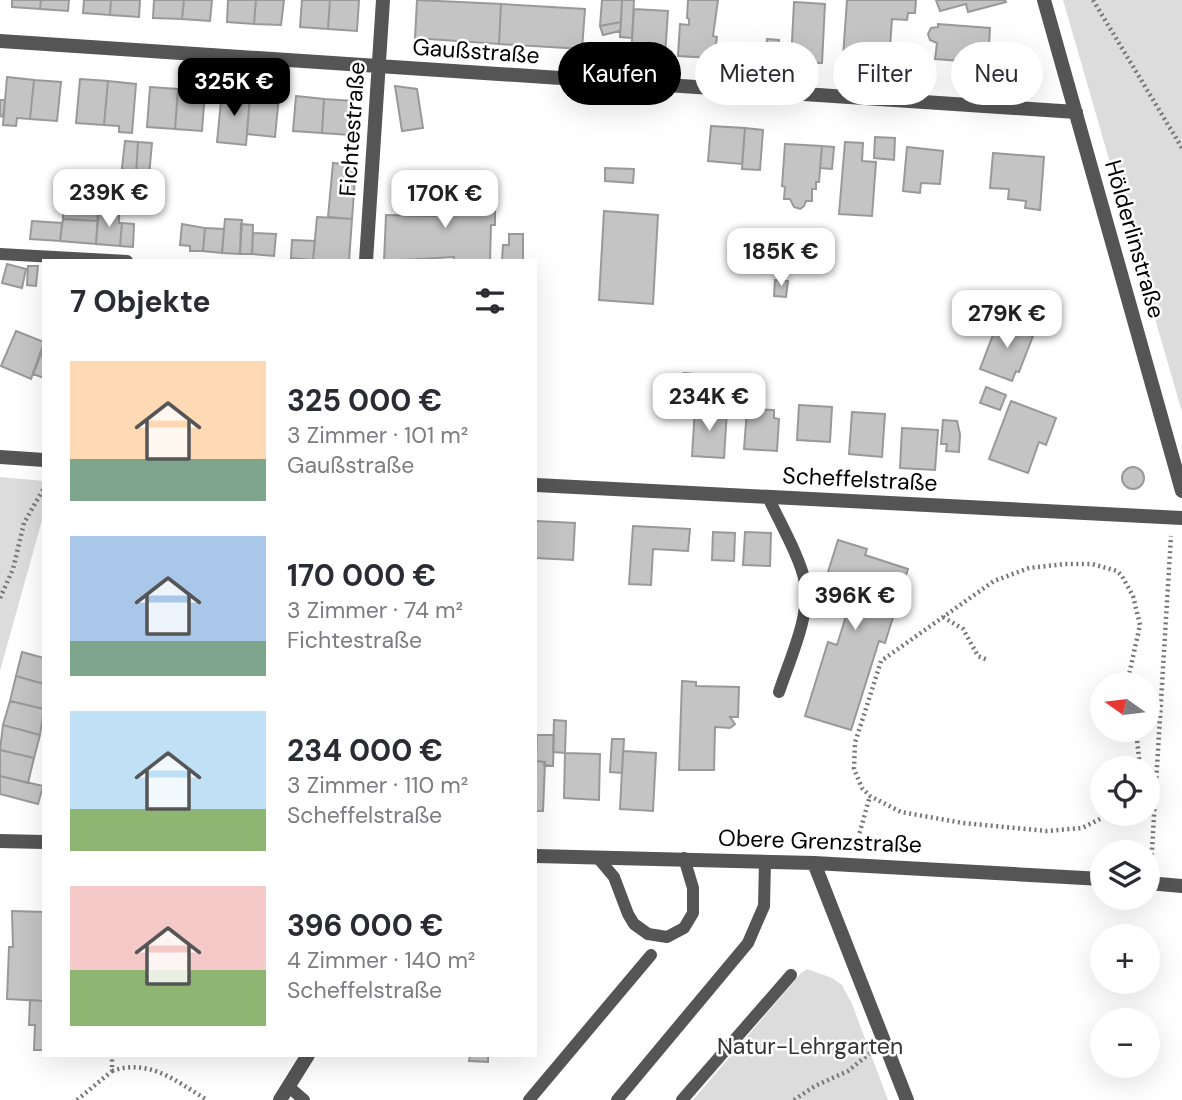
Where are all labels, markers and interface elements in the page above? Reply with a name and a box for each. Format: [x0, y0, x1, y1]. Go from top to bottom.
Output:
street label: Gaußstraße [411, 32, 541, 70]
chip: Kaufen [558, 42, 681, 105]
chip: Mieten [695, 42, 819, 105]
chip: Filter [833, 42, 937, 105]
chip: Neu [951, 42, 1043, 105]
pin: 325K € [177, 58, 291, 118]
street label: Fichtestraße [332, 61, 372, 197]
text: 325K € [194, 66, 274, 96]
street label: Hölderlinstraße [1098, 156, 1172, 322]
pin: 239K € [52, 170, 166, 229]
pin: 170K € [388, 170, 502, 230]
text: 239K € [69, 177, 149, 207]
text: 170K € [407, 178, 483, 208]
pin: 185K € [724, 229, 838, 288]
text: 185K € [743, 236, 819, 266]
text: 7 Objekte [70, 282, 211, 321]
icon: filters [471, 282, 509, 320]
pin: 279K € [950, 290, 1064, 350]
text: 279K € [968, 298, 1046, 328]
pin: 234K € [652, 374, 766, 433]
text: 325 000 € [287, 381, 442, 420]
text: 234K € [669, 381, 749, 411]
icon: home [126, 389, 210, 473]
text: 3 Zimmer · 101 m² [287, 420, 468, 450]
text: Gaußstraße [287, 450, 414, 480]
street label: Scheffelstraße [782, 460, 938, 498]
text: 170 000 € [287, 556, 436, 595]
icon: home [126, 564, 210, 648]
pin: 396K € [798, 572, 912, 632]
text: 396K € [814, 580, 896, 610]
text: 3 Zimmer · 74 m² [287, 595, 463, 625]
text: Fichtestraße [287, 625, 422, 655]
north arrow [1090, 672, 1160, 742]
map controls [1090, 672, 1160, 1078]
text: 234 000 € [287, 731, 443, 770]
icon: home [126, 739, 210, 823]
button: locate [1090, 756, 1160, 826]
text: 3 Zimmer · 110 m² [287, 770, 468, 800]
text: Scheffelstraße [287, 800, 442, 830]
street label: Obere Grenzstraße [718, 822, 922, 860]
button: layers [1090, 840, 1160, 910]
text: 396 000 € [287, 906, 444, 945]
icon: home [126, 914, 210, 998]
button: + [1090, 924, 1160, 994]
text: 4 Zimmer · 140 m² [287, 945, 475, 975]
text: Scheffelstraße [287, 975, 442, 1005]
button: − [1090, 1008, 1160, 1078]
park label: Natur-Lehrgarten [717, 1031, 903, 1061]

